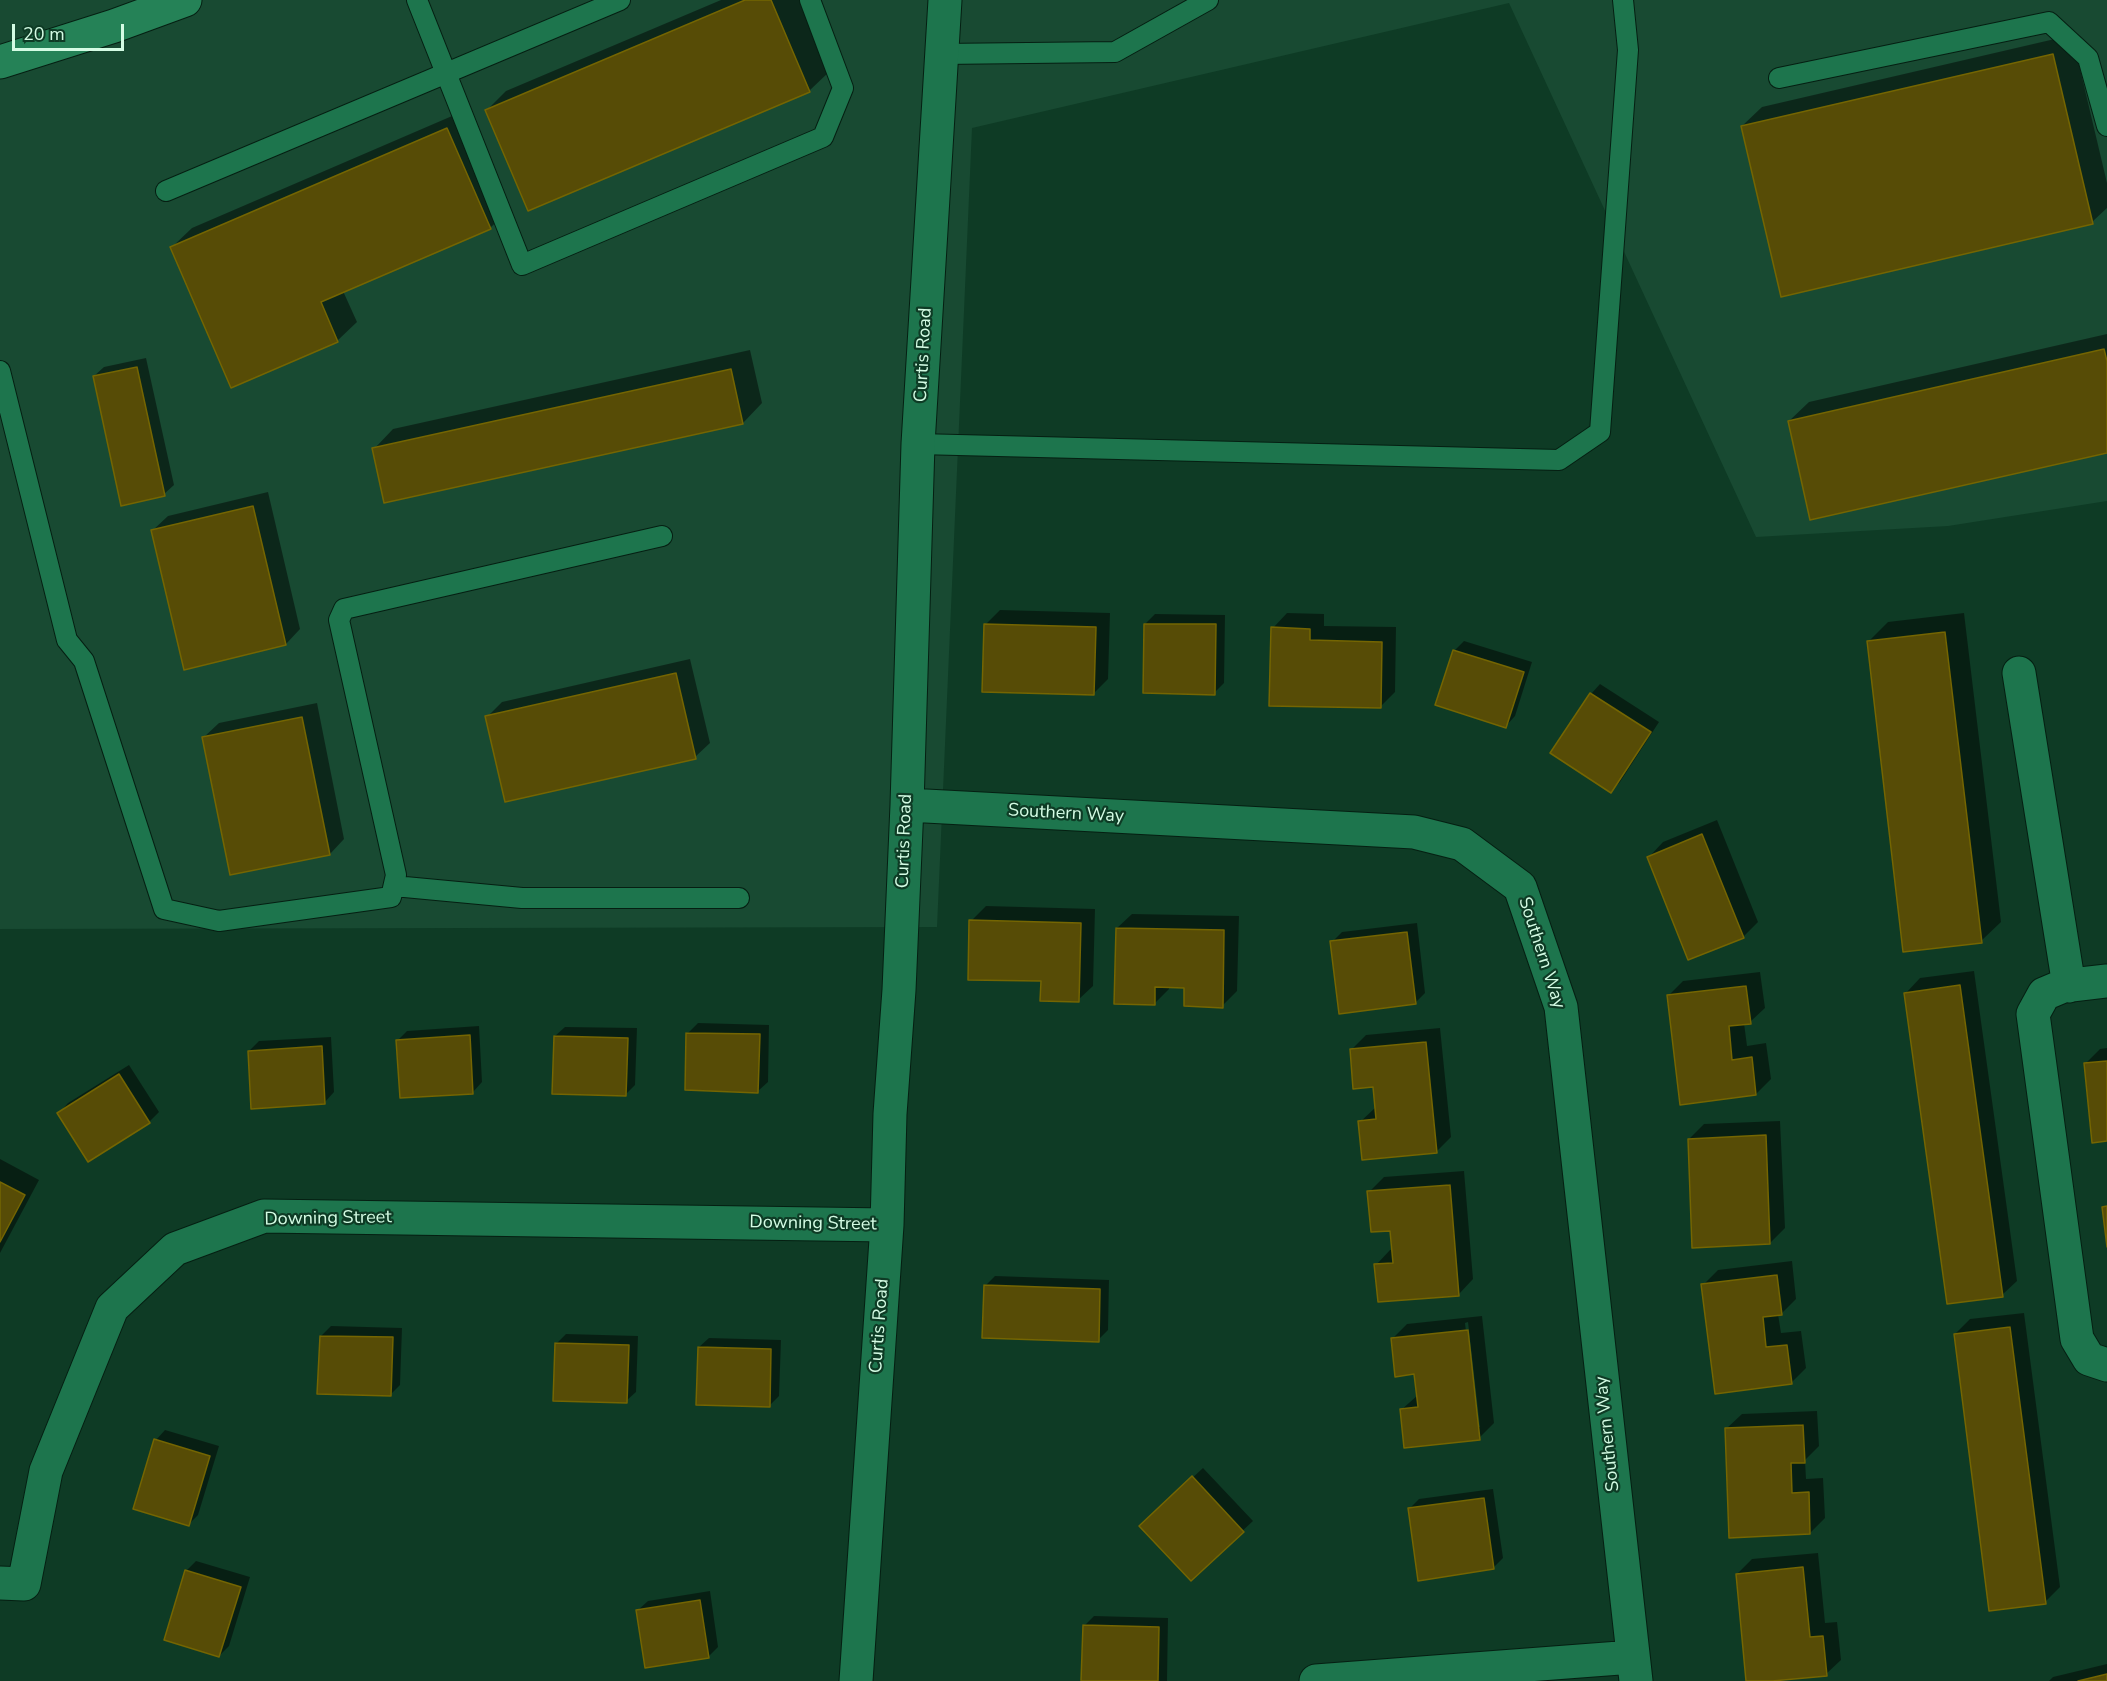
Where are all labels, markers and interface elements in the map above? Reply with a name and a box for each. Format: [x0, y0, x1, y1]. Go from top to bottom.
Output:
scale bar [15, 12, 128, 50]
text: 20 m [23, 22, 65, 46]
street label: Curtis Road [911, 307, 937, 403]
street label: Curtis Road [893, 793, 917, 889]
street label: Southern Way [1007, 800, 1125, 828]
street label: Southern Way [1513, 894, 1569, 1012]
street label: Downing Street [264, 1207, 392, 1231]
street label: Downing Street [749, 1212, 877, 1236]
street label: Curtis Road [866, 1278, 894, 1374]
street label: Southern Way [1591, 1375, 1625, 1493]

